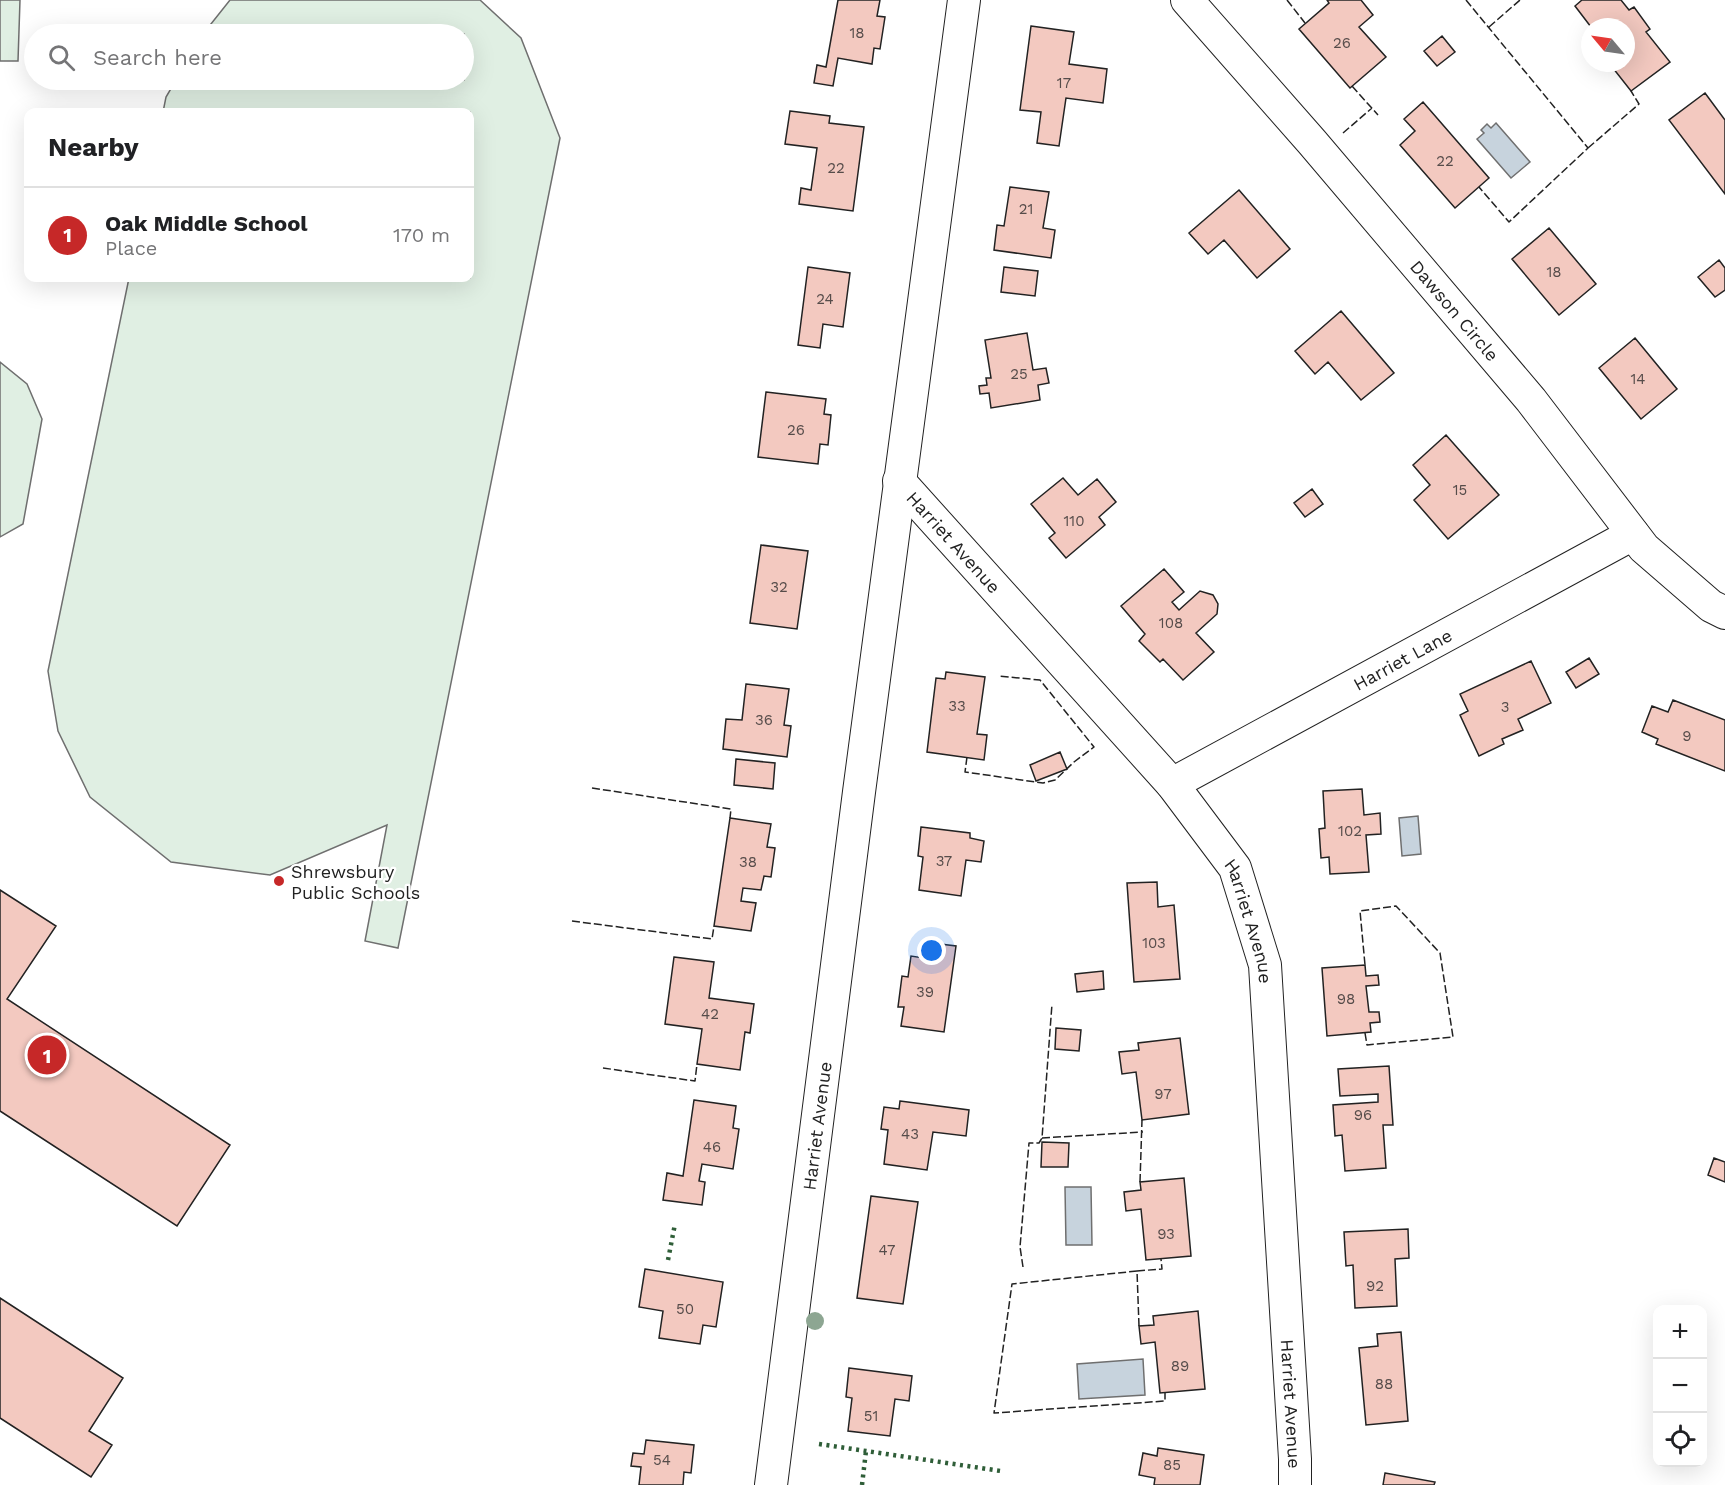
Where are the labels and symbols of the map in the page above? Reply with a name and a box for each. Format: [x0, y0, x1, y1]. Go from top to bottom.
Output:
north arrow [1581, 18, 1635, 72]
house number: 18 [849, 24, 865, 42]
house number: 26 [1333, 34, 1351, 52]
house number: 17 [1057, 74, 1071, 92]
house number: 22 [1436, 152, 1454, 170]
house number: 22 [827, 159, 845, 177]
house number: 21 [1019, 200, 1033, 218]
street label: Dawson Circle [1406, 256, 1504, 365]
house number: 18 [1546, 263, 1562, 281]
house number: 24 [816, 290, 834, 308]
house number: 25 [1010, 365, 1028, 383]
house number: 14 [1630, 370, 1646, 388]
house number: 26 [787, 421, 805, 439]
house number: 15 [1453, 481, 1467, 499]
street label: Harriet Avenue [903, 487, 1005, 597]
house number: 110 [1063, 512, 1085, 530]
house number: 32 [770, 578, 788, 596]
house number: 108 [1159, 614, 1183, 632]
street label: Harriet Lane [1349, 624, 1455, 694]
house number: 33 [948, 697, 966, 715]
house number: 3 [1501, 698, 1509, 716]
house number: 36 [755, 711, 773, 729]
house number: 9 [1682, 727, 1692, 745]
house number: 102 [1338, 822, 1362, 840]
house number: 37 [936, 852, 952, 870]
house number: 38 [739, 853, 757, 871]
street label: Harriet Avenue [1221, 854, 1277, 984]
place label: Shrewsbury Public Schools [291, 861, 420, 903]
marker: Shrewsbury Public Schools [272, 874, 286, 888]
house number: 103 [1142, 934, 1166, 952]
your location [917, 936, 946, 965]
house number: 39 [916, 983, 934, 1001]
house number: 98 [1337, 990, 1355, 1008]
house number: 42 [701, 1005, 719, 1023]
pin: 1 [28, 1032, 66, 1078]
street label: Harriet Avenue [798, 1060, 835, 1192]
house number: 97 [1154, 1085, 1172, 1103]
house number: 96 [1354, 1106, 1372, 1124]
house number: 43 [901, 1125, 919, 1143]
house number: 46 [703, 1138, 721, 1156]
house number: 93 [1157, 1225, 1175, 1243]
house number: 47 [879, 1241, 895, 1259]
house number: 92 [1366, 1277, 1384, 1295]
house number: 50 [676, 1300, 694, 1318]
street label: Harriet Avenue [1277, 1338, 1306, 1469]
house number: 89 [1171, 1357, 1189, 1375]
house number: 88 [1375, 1375, 1393, 1393]
house number: 51 [864, 1407, 878, 1425]
house number: 54 [653, 1451, 671, 1469]
house number: 85 [1163, 1456, 1181, 1474]

